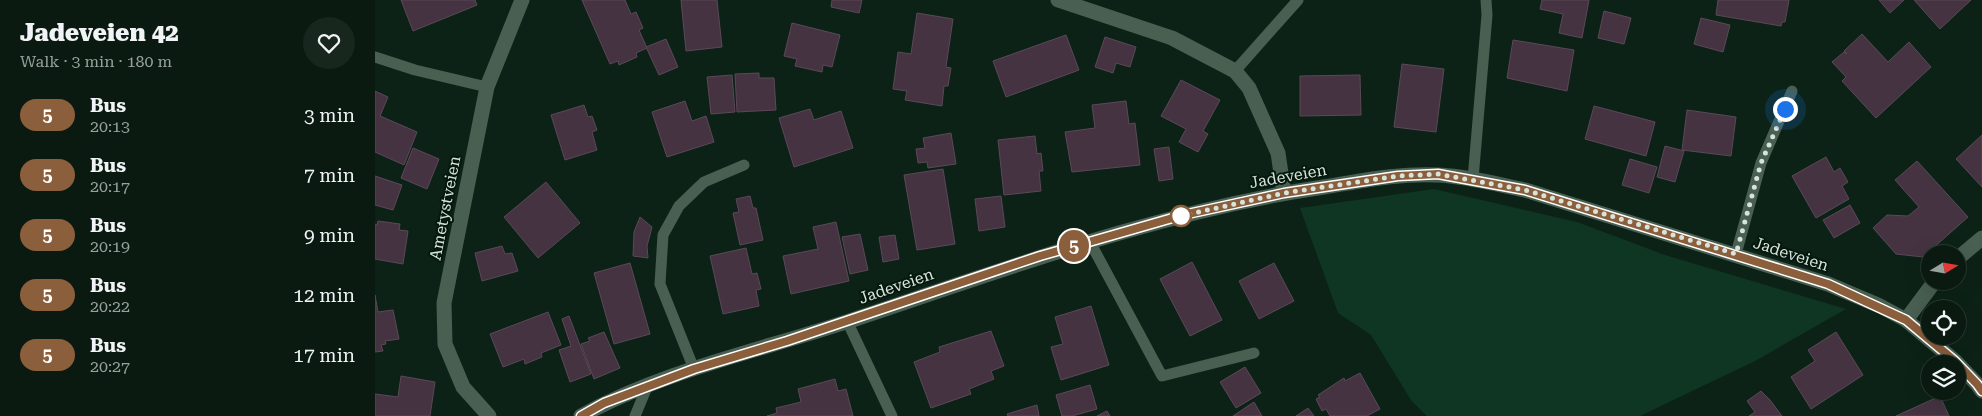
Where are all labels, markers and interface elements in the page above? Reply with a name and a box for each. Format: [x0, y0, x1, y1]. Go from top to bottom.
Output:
button: heart [303, 17, 355, 69]
text: Jadeveien 42 [20, 19, 179, 47]
text: Walk · 3 min · 180 m [20, 52, 172, 71]
text: Bus [90, 94, 126, 117]
your location [1773, 97, 1798, 122]
text: 5 [42, 104, 53, 125]
text: 3 min [304, 104, 355, 127]
text: 20:13 [90, 117, 130, 136]
text: Bus [90, 154, 126, 177]
street label: Ametystveien [426, 154, 464, 262]
street label: Jadeveien [1248, 160, 1328, 192]
text: 5 [42, 164, 53, 185]
text: 7 min [304, 164, 355, 187]
text: 20:17 [90, 177, 130, 196]
unlabelled marker [1170, 205, 1192, 227]
text: Bus [90, 214, 126, 237]
text: 5 [42, 224, 53, 245]
text: 9 min [304, 224, 355, 247]
line badge: 5 [1058, 230, 1090, 262]
street label: Jadeveien [1751, 233, 1831, 275]
text: 5 [1069, 235, 1079, 256]
text: 20:19 [90, 237, 130, 256]
north arrow [1921, 245, 1966, 290]
map controls [1921, 245, 1966, 400]
street label: Jadeveien [856, 264, 936, 308]
text: Bus [90, 274, 126, 297]
text: 5 [42, 284, 53, 305]
text: 12 min [293, 284, 355, 307]
text: 20:22 [90, 297, 130, 316]
button: locate [1921, 300, 1966, 345]
text: Bus [90, 334, 126, 357]
text: 5 [42, 344, 53, 365]
text: 17 min [293, 344, 355, 367]
button: layers [1921, 355, 1966, 400]
text: 20:27 [90, 357, 130, 376]

